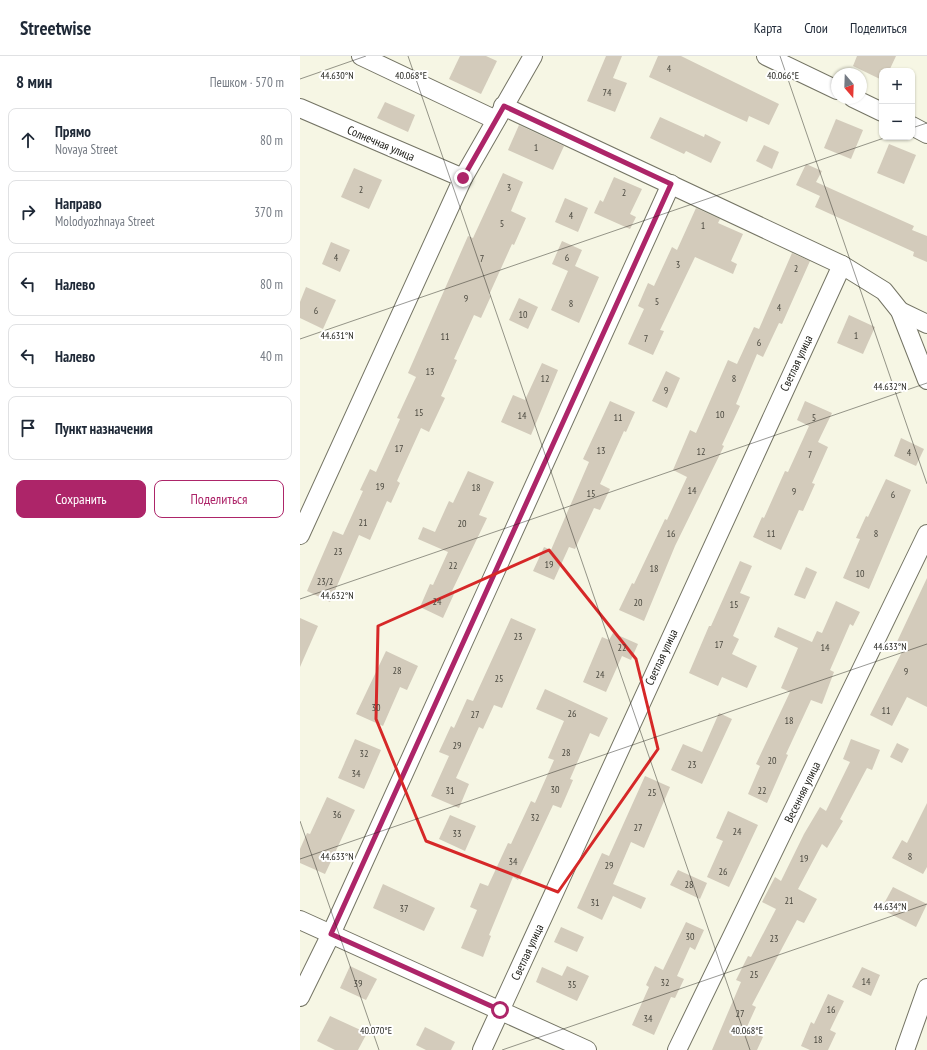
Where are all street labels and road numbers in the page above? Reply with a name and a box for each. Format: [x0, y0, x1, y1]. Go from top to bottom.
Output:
street label: Солнечная улица [345, 122, 417, 164]
street label: Светлая улица [776, 332, 816, 394]
street label: Светлая улица [641, 626, 681, 688]
street label: Весенняя улица [781, 759, 823, 825]
street label: Светлая улица [507, 921, 547, 983]

